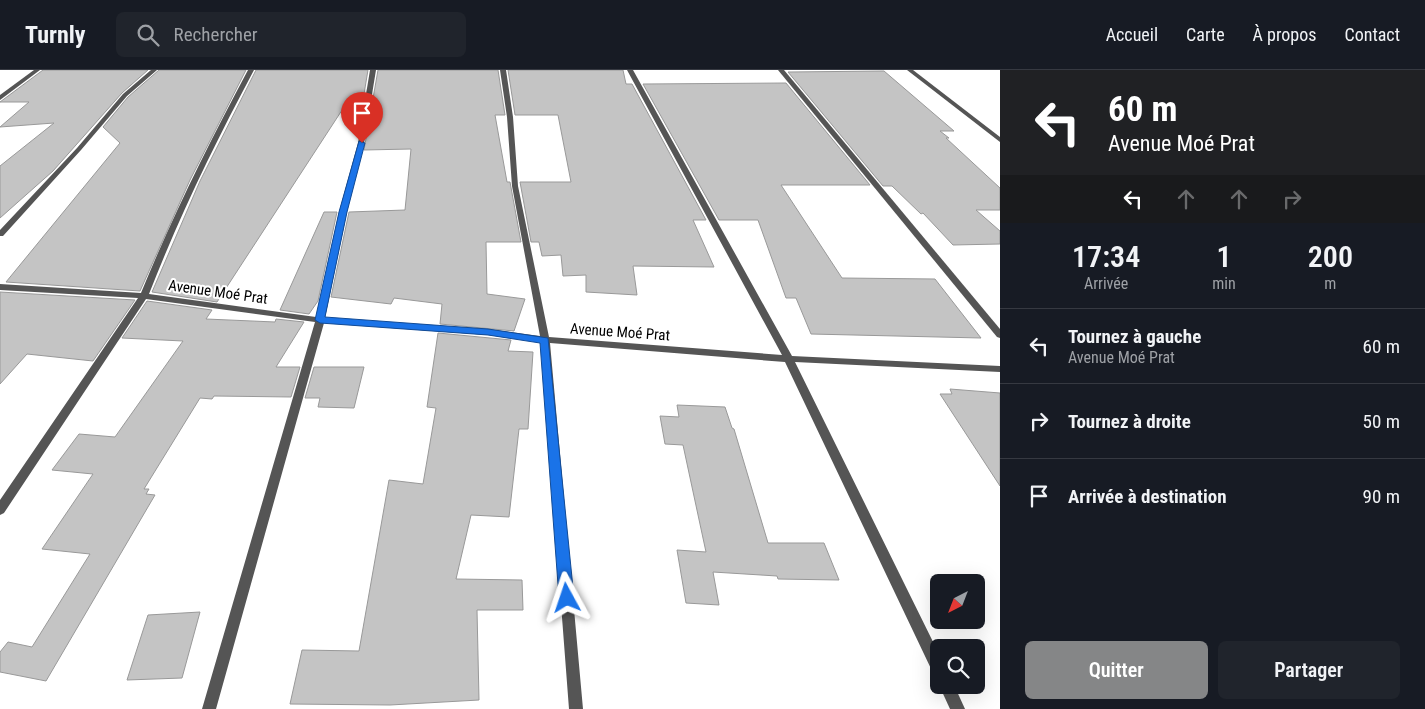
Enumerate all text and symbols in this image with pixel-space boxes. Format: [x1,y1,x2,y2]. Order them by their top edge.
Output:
search box [116,12,466,57]
text: Turnly [25,21,86,49]
icon: search [134,21,162,49]
text: Rechercher [174,23,258,46]
text: Accueil [1106,24,1158,45]
text: Carte [1186,24,1225,45]
text: À propos [1253,24,1316,45]
text: Contact [1344,24,1400,45]
text: 60 m [1108,89,1177,130]
icon: left [1025,90,1090,155]
pin [341,92,383,143]
icon: arrive [348,99,376,127]
text: Avenue Moé Prat [1108,131,1255,156]
icon: left [1119,185,1147,213]
icon: ahead [1172,185,1200,213]
icon: ahead [1225,185,1253,213]
icon: right [1278,185,1306,213]
text: 17:34 [1072,239,1140,274]
text: 1 [1216,239,1232,274]
text: 200 [1308,239,1353,274]
text: Arrivée [1084,274,1128,293]
text: min [1212,274,1236,293]
text: m [1324,274,1336,293]
street label: Avenue Moé Prat [167,276,269,308]
street label: Avenue Moé Prat [569,320,671,344]
text: Tournez à gauche [1068,325,1201,348]
icon: left [1025,332,1053,360]
text: 60 m [1363,335,1400,358]
text: Avenue Moé Prat [1068,348,1175,367]
icon: right [1025,407,1053,435]
text: Tournez à droite [1068,410,1191,433]
text: 50 m [1363,410,1400,433]
icon: arrive [1025,482,1053,510]
text: Arrivée à destination [1068,485,1227,508]
text: 90 m [1363,485,1400,508]
position arrow [540,571,592,623]
north arrow [930,574,985,629]
map controls [930,574,985,694]
button: search [930,639,985,694]
button: Quitter [1025,641,1208,699]
button: Partager [1218,641,1400,699]

